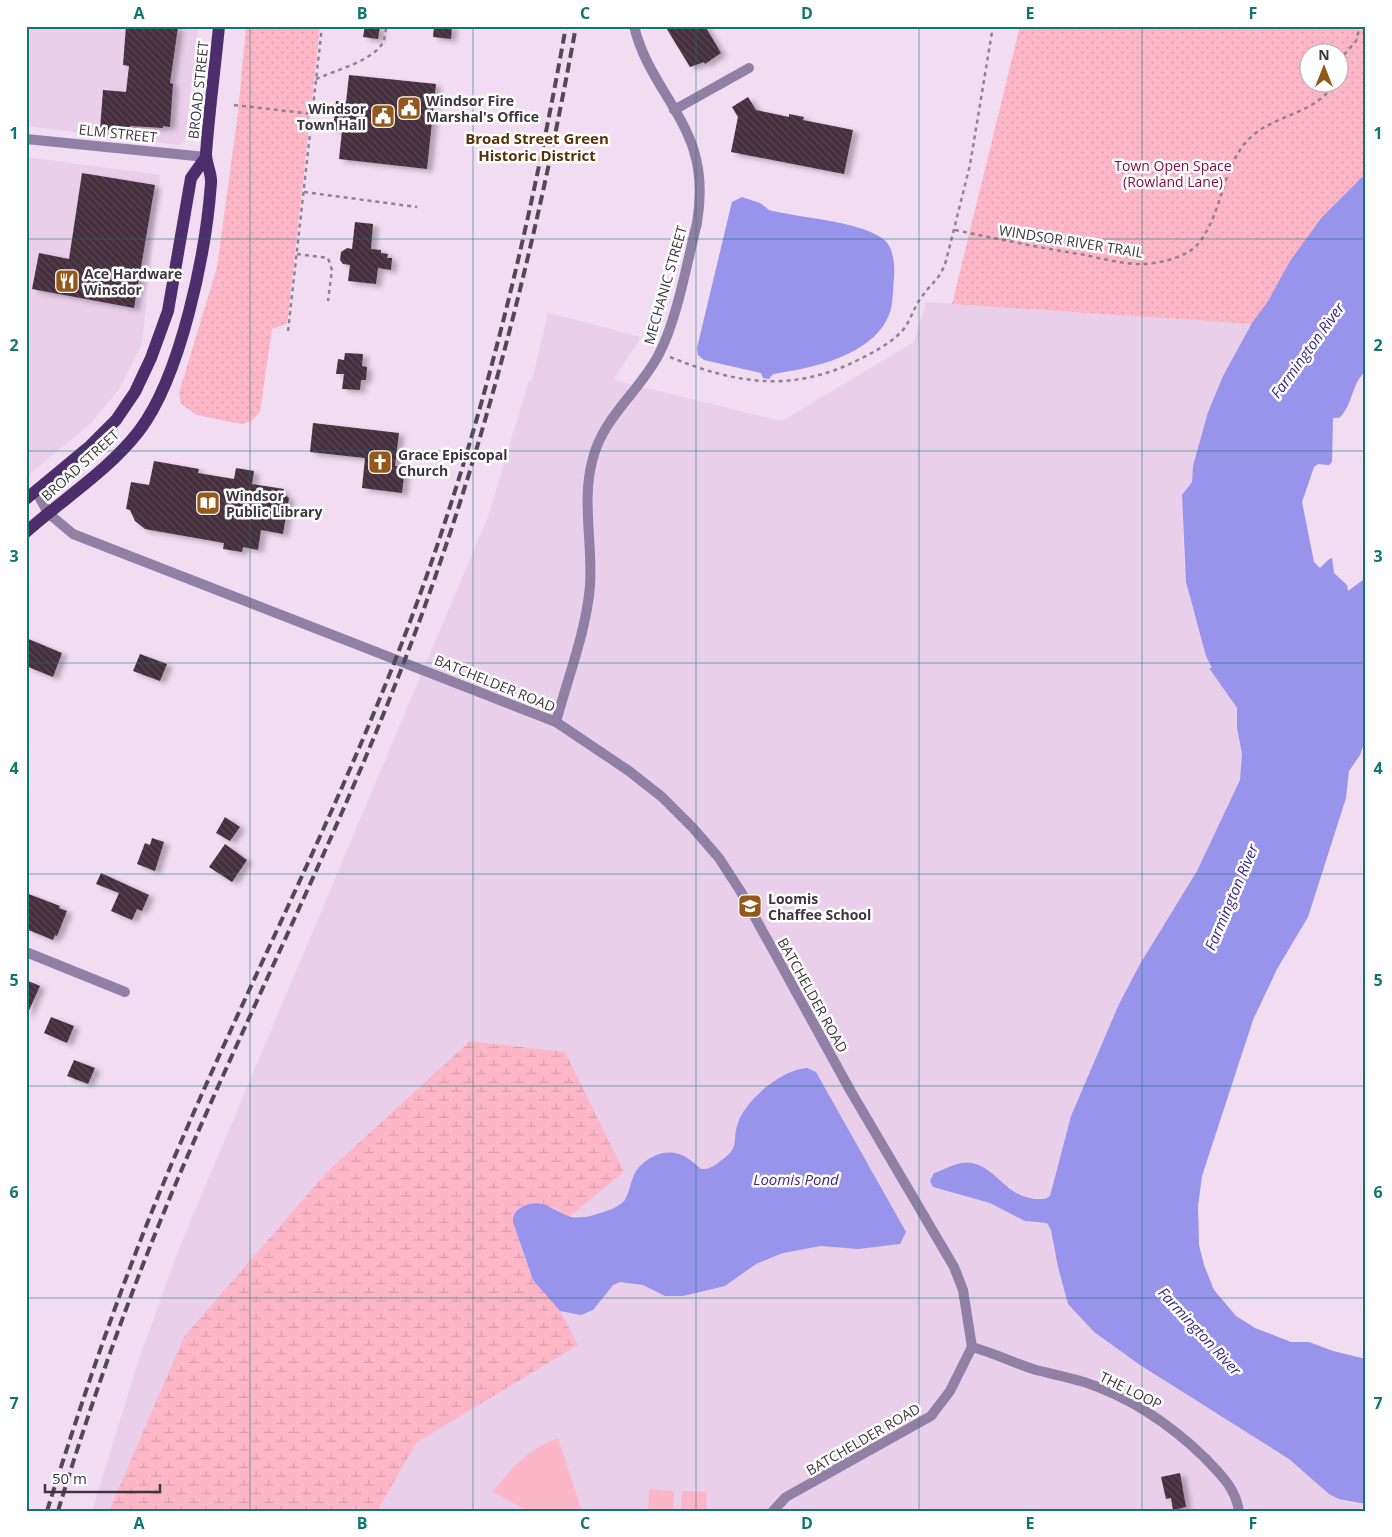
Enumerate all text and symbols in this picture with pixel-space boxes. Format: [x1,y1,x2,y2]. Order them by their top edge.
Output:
text: A [133,2,145,24]
text: B [357,2,367,24]
text: C [580,2,590,24]
text: D [801,2,813,24]
text: E [1026,2,1035,24]
text: F [1249,2,1257,24]
street label: BROAD STREET [183,40,213,140]
north arrow [1300,42,1350,92]
text: N [1318,45,1330,64]
place label: Windsor Fire Marshal's Office [426,91,539,126]
public building icon: Windsor Fire Marshal's Office [396,95,422,121]
place label: Windsor Town Hall [297,99,367,134]
public building icon: Windsor Town Hall [370,103,396,129]
street label: ELM STREET [78,119,158,147]
text: 1 [9,122,19,144]
text: 1 [1373,122,1383,144]
district label: Broad Street Green Historic District [465,128,609,165]
park label: Town Open Space (Rowland Lane) [1114,156,1232,191]
street label: WINDSOR RIVER TRAIL [998,220,1144,262]
street label: MECHANIC STREET [639,223,691,347]
place label: Ace Hardware Winsdor [84,264,182,299]
restaurant icon: Ace Hardware Winsdor [54,268,80,294]
water label: Farmington River [1266,297,1349,402]
text: 2 [9,334,19,356]
text: 2 [1373,334,1383,356]
street label: BROAD STREET [37,425,123,505]
place label: Grace Episcopal Church [398,445,507,480]
church icon: Grace Episcopal Church [367,449,393,475]
place label: Windsor Public Library [226,486,322,521]
library icon: Windsor Public Library [195,490,221,516]
text: 3 [9,545,19,567]
text: 3 [1373,545,1383,567]
street label: BATCHELDER ROAD [432,650,558,716]
text: 4 [9,757,19,779]
text: 4 [1373,757,1383,779]
water label: Farmington River [1200,840,1263,953]
place label: Loomis Chaffee School [768,889,871,924]
school or university icon: Loomis Chaffee School [737,893,763,919]
street label: BATCHELDER ROAD [774,934,852,1056]
text: 5 [9,969,19,991]
text: 5 [1373,969,1383,991]
water label: Loomis Pond [753,1169,839,1189]
text: 6 [9,1181,19,1203]
text: 6 [1373,1181,1383,1203]
water label: Farmington River [1154,1283,1247,1380]
street label: THE LOOP [1097,1367,1165,1413]
text: 7 [9,1392,19,1414]
text: 7 [1373,1392,1383,1414]
street label: BATCHELDER ROAD [803,1399,923,1479]
scale bar [45,1462,160,1494]
text: 50 m [52,1468,87,1488]
text: A [133,1512,145,1534]
text: B [357,1512,367,1534]
text: C [580,1512,590,1534]
text: D [801,1512,813,1534]
text: E [1026,1512,1035,1534]
text: F [1249,1512,1257,1534]

